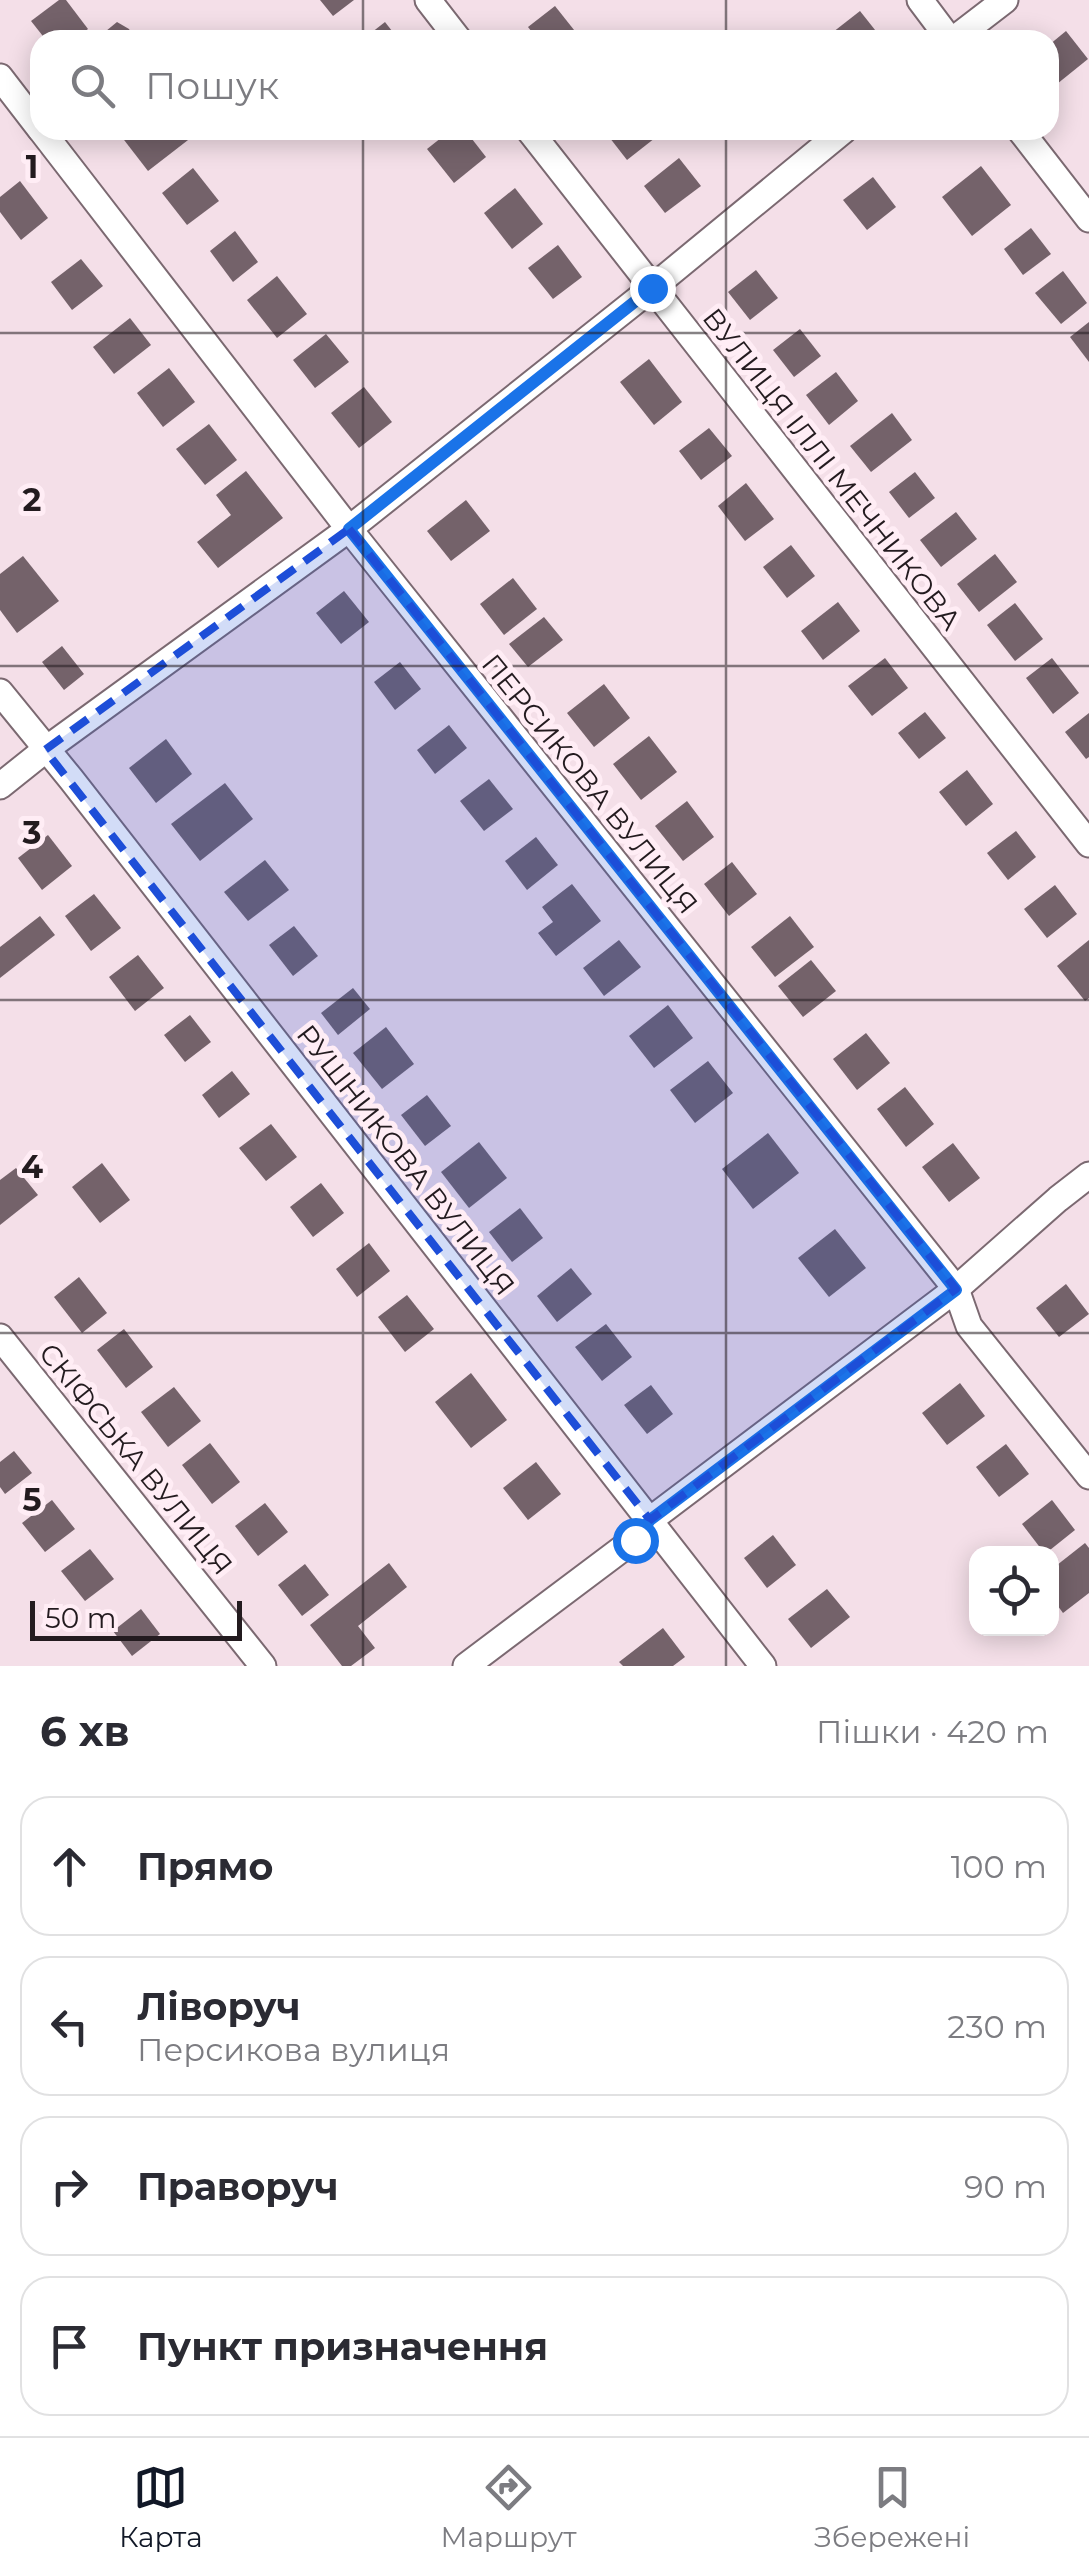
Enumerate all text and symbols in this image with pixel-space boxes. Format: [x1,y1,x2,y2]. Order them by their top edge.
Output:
search box [30,30,1059,140]
icon: search [65,58,120,113]
text: Пошук [145,62,279,109]
text: 1 [26,147,38,186]
route end [630,266,676,312]
street label: ВУЛИЦЯ ІЛЛІ МЕЧНИКОВА [696,301,968,637]
text: 2 [23,480,41,519]
street label: ПЕРСИКОВА ВУЛИЦЯ [475,647,705,921]
text: 3 [22,813,41,852]
street label: РУШНИКОВА ВУЛИЦЯ [290,1018,522,1302]
text: 4 [21,1147,43,1186]
street label: СКІФСЬКА ВУЛИЦЯ [32,1336,240,1582]
text: 5 [22,1480,42,1519]
route start [613,1518,659,1564]
map controls [969,1546,1059,1636]
button: locate [969,1546,1059,1636]
scale bar [30,1596,242,1641]
text: 50 m [45,1601,116,1635]
text: 6 хв [40,1705,130,1757]
text: Пішки · 420 m [816,1712,1049,1751]
icon: ahead [42,1839,97,1894]
text: Прямо [137,1843,273,1890]
text: 100 m [951,1847,1047,1886]
text: Ліворуч [137,1983,301,2030]
icon: left [42,1999,97,2054]
text: 230 m [947,2007,1047,2046]
text: Персикова вулиця [137,2030,450,2069]
icon: right [42,2159,97,2214]
text: Праворуч [137,2163,339,2210]
text: 90 m [964,2167,1047,2206]
icon: arrive [42,2319,97,2374]
text: Пункт призначення [137,2323,548,2370]
tab: Карта [119,2460,203,2554]
tab: Маршрут [440,2460,577,2554]
tab: Збережені [814,2460,970,2554]

